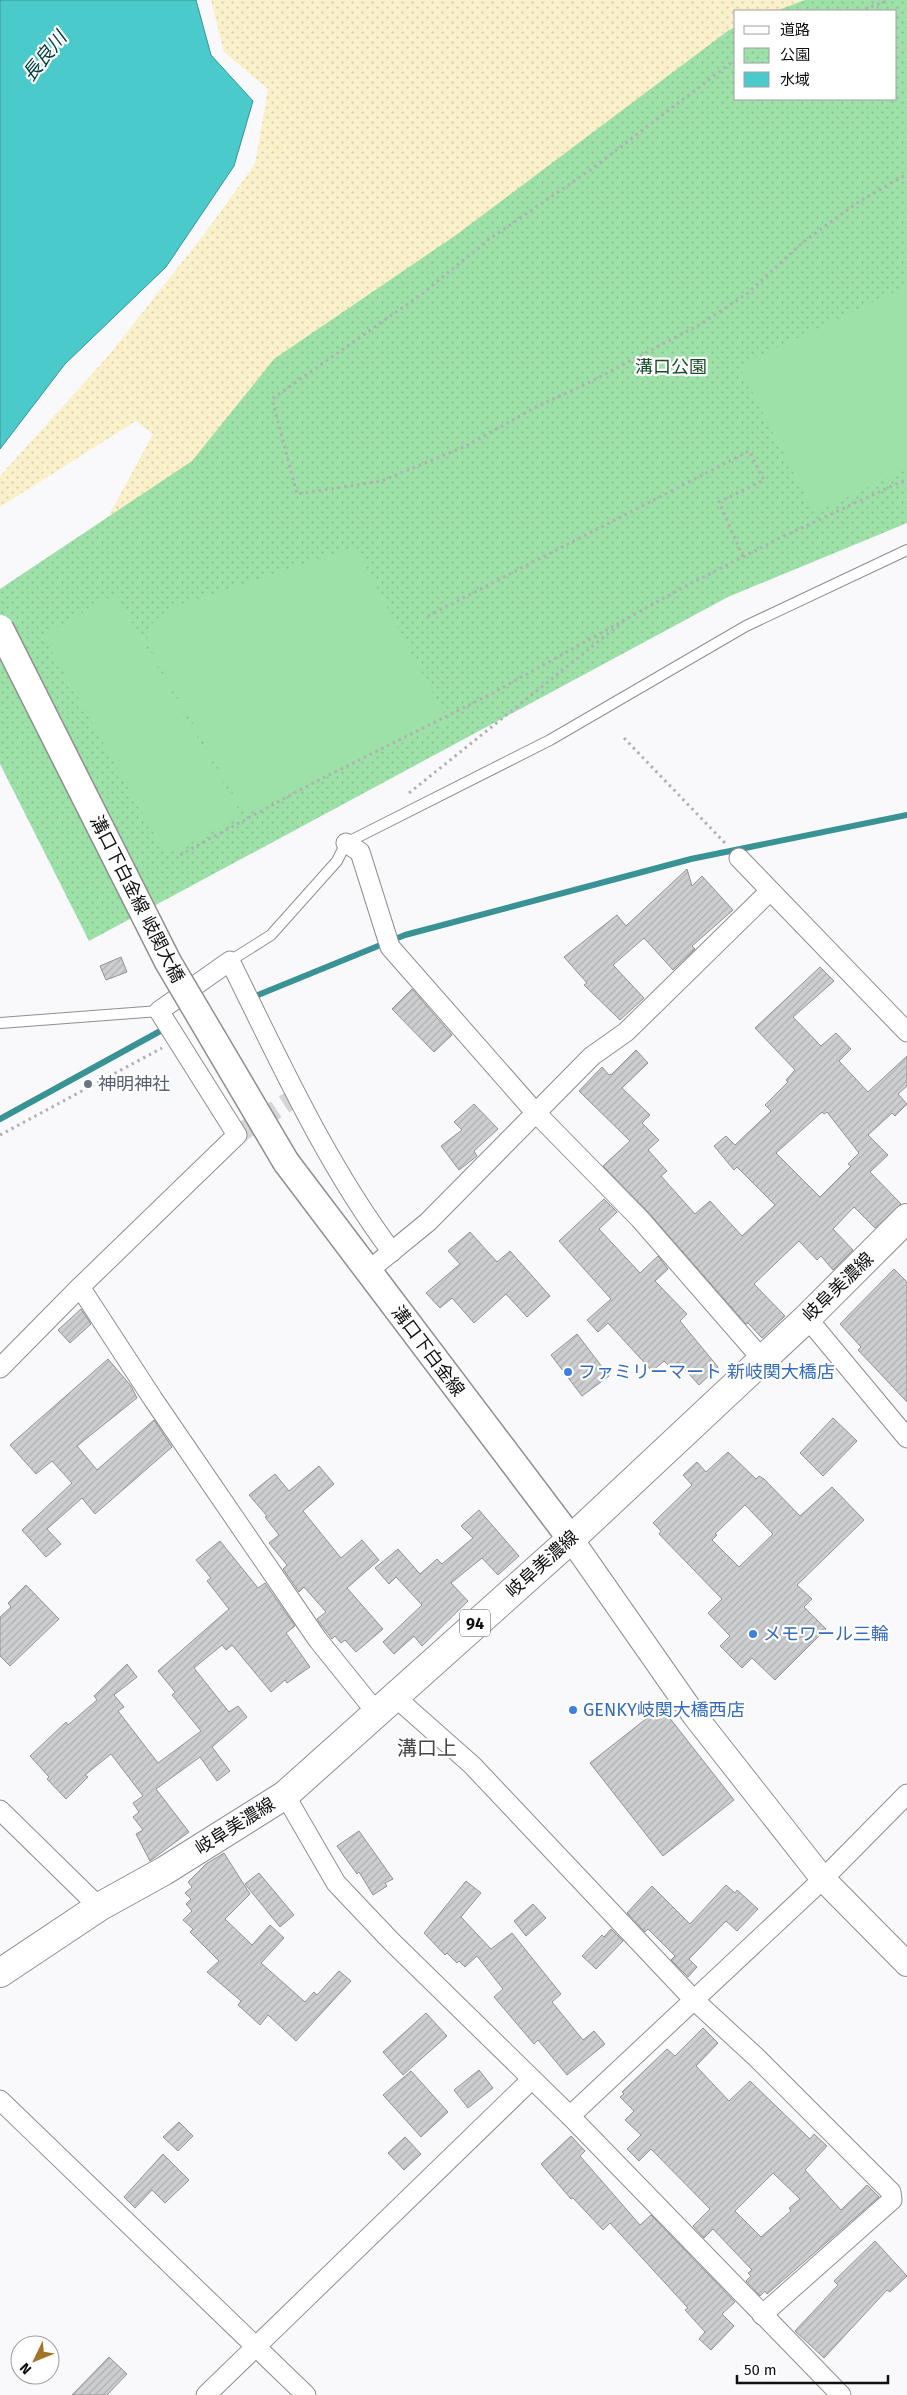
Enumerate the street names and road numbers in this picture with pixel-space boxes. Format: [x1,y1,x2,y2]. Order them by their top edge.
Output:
street label: 溝口下白金線 岐関大橋 [85,812,189,986]
street label: 岐阜美濃線 [798,1248,878,1326]
street label: 溝口下白金線 [387,1301,469,1401]
street label: 岐阜美濃線 [501,1526,583,1602]
road number: 94 [460,1610,490,1636]
street label: 岐阜美濃線 [191,1793,279,1859]

